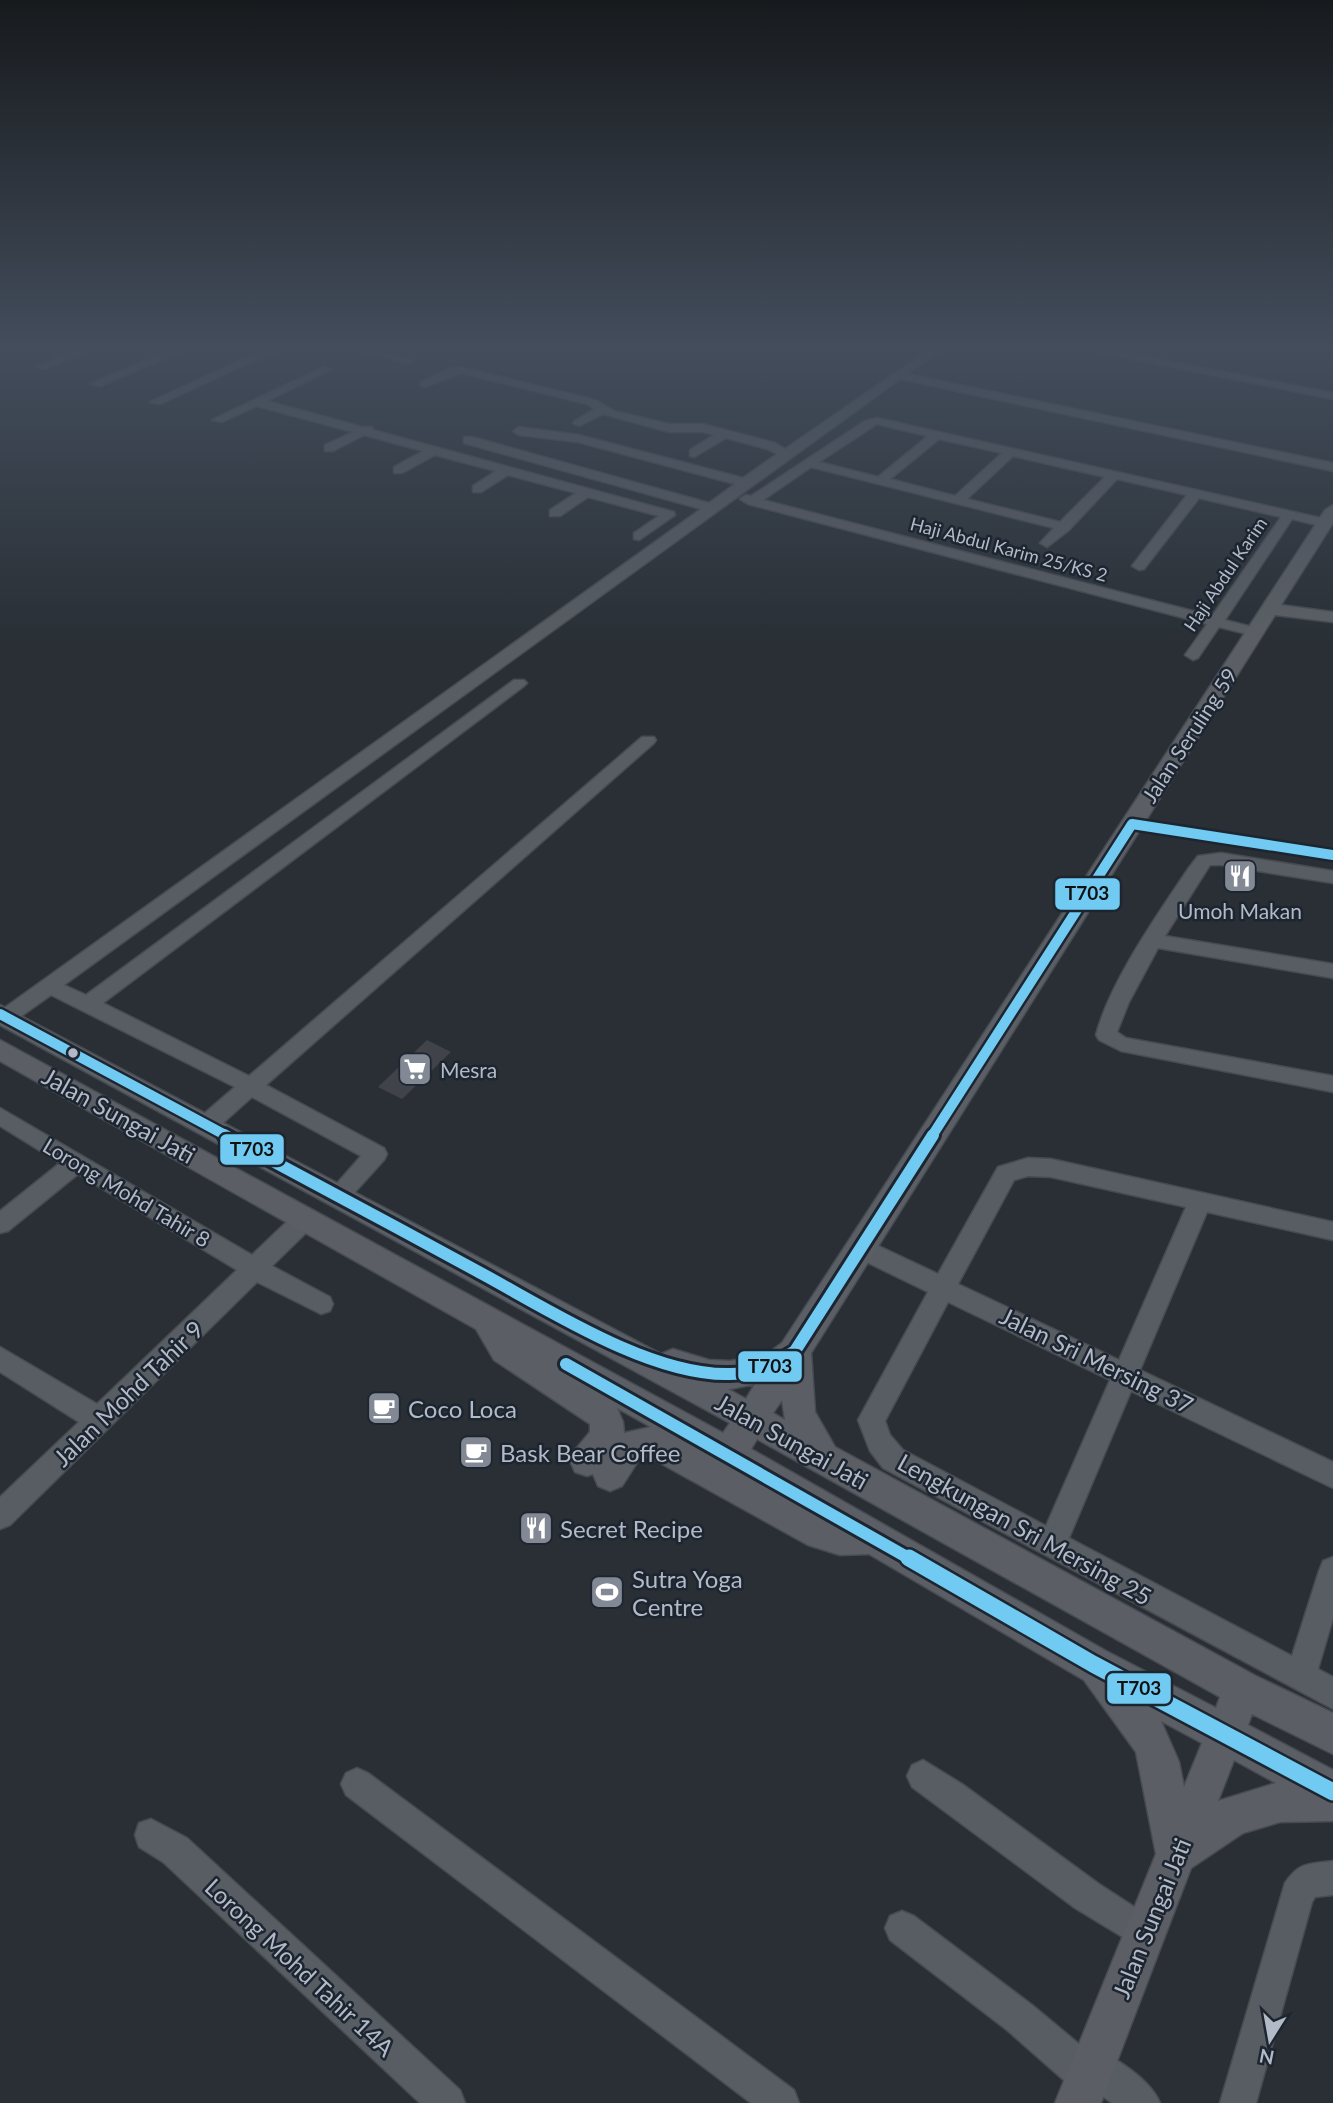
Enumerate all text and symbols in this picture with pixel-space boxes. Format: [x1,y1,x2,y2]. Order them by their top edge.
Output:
street label: Haji Abdul Karim 25/KS 2 [908,512,1110,586]
street label: Haji Abdul Karim [1179,513,1271,635]
street label: Jalan Seruling 59 [1136,663,1242,807]
restaurant icon: Umoh Makan [1221,857,1259,895]
line badge: T703 [1054,877,1121,911]
text: T703 [1065,881,1109,904]
place label: Umoh Makan [1178,898,1302,923]
unlabelled marker [66,1046,80,1060]
supermarket icon: Mesra [396,1050,434,1088]
place label: Mesra [440,1057,497,1082]
street label: Jalan Sungai Jati [38,1061,200,1169]
street label: Lorong Mohd Tahir 8 [39,1132,215,1252]
line badge: T703 [219,1133,285,1166]
text: T703 [230,1137,274,1160]
street label: Jalan Sri Mersing 37 [996,1301,1198,1419]
street label: Jalan Mohd Tahir 9 [47,1314,209,1472]
line badge: T703 [737,1350,803,1383]
text: T703 [748,1354,792,1377]
street label: Jalan Sungai Jati [711,1387,873,1495]
cafe icon: Coco Loca [365,1389,403,1427]
place label: Coco Loca [408,1394,517,1423]
cafe icon: Bask Bear Coffee [457,1433,495,1471]
place label: Bask Bear Coffee [500,1438,680,1467]
street label: Lengkungan Sri Mersing 25 [893,1447,1157,1611]
restaurant icon: Secret Recipe [517,1509,555,1547]
place label: Secret Recipe [560,1514,703,1543]
place label: Sutra Yoga Centre [632,1564,743,1621]
sports icon: Sutra Yoga Centre [588,1573,626,1611]
line badge: T703 [1106,1672,1172,1705]
text: T703 [1117,1676,1161,1699]
street label: Jalan Sungai Jati [1106,1834,1196,2002]
street label: Lorong Mohd Tahir 14A [200,1872,401,2063]
north arrow [1235,2005,1305,2075]
text: N [1257,2044,1276,2070]

